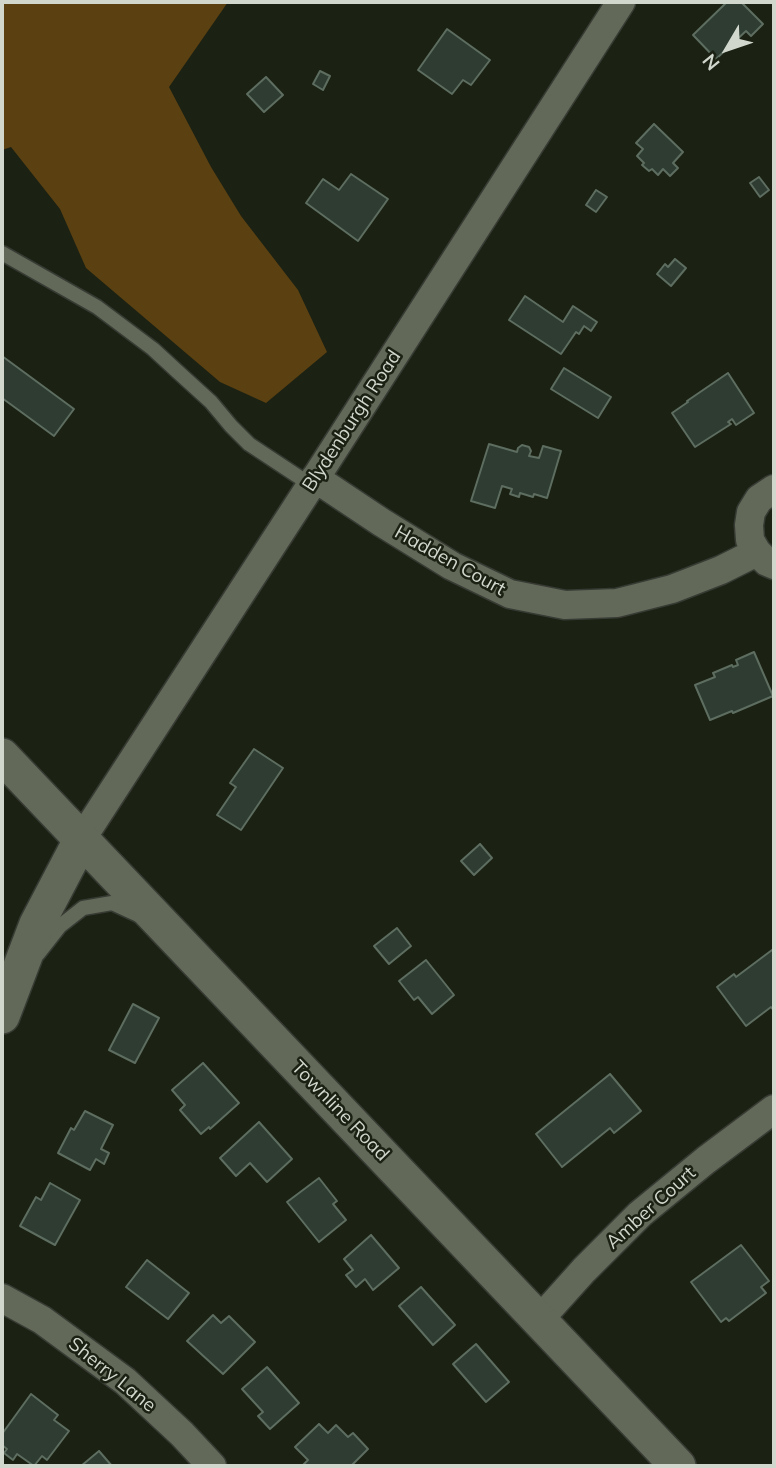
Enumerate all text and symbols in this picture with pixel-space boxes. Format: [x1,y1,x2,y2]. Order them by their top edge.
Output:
north arrow [692,14,762,84]
text: N [697,49,725,75]
street label: Blydenburgh Road [298,346,406,496]
street label: Hadden Court [391,521,509,601]
street label: Townline Road [286,1056,394,1166]
street label: Amber Court [602,1162,700,1254]
street label: Sherry Lane [64,1333,160,1417]

